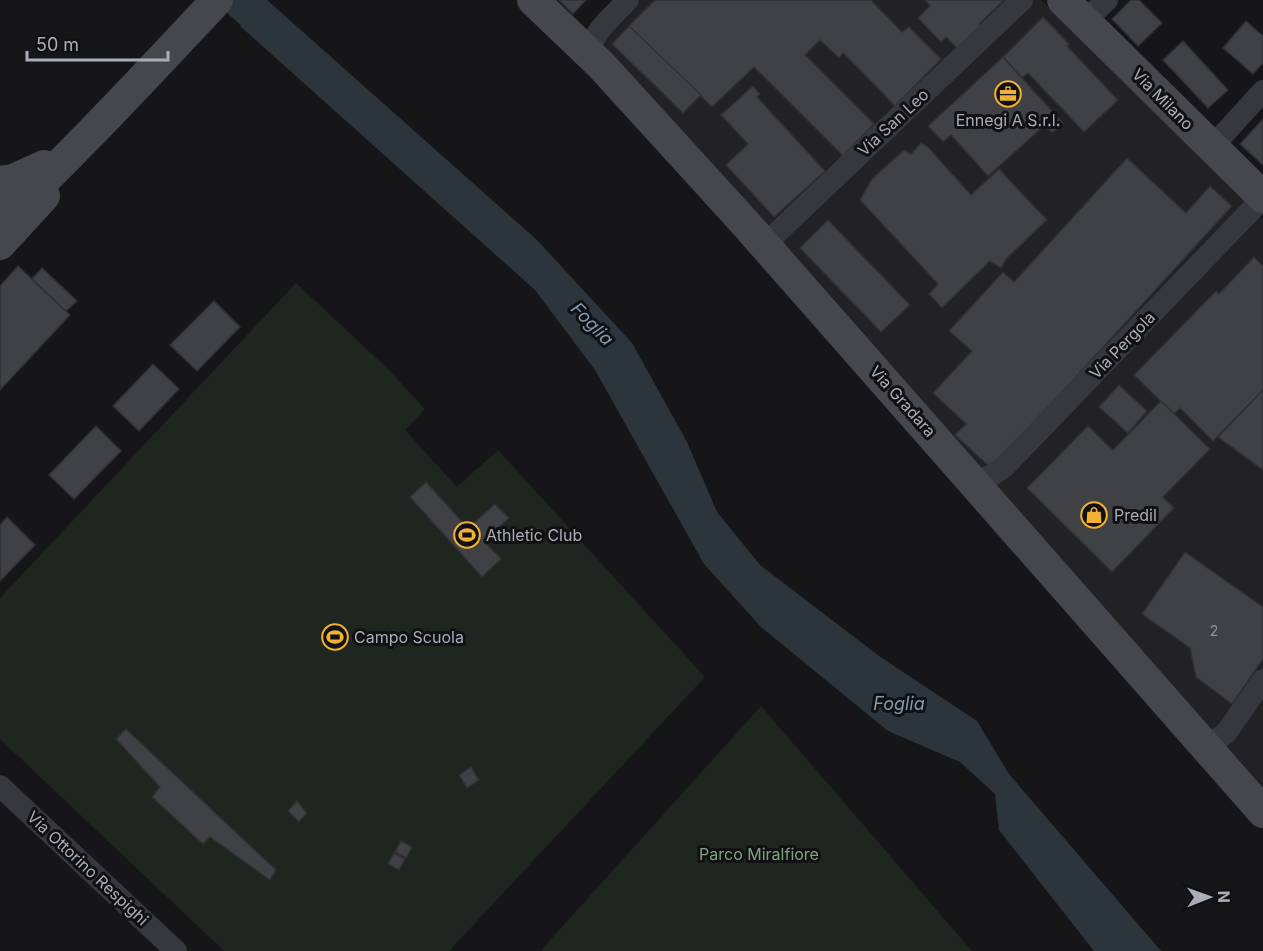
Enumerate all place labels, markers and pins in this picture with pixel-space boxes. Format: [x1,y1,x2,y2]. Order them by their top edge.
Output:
office icon: Ennegi A S.r.l. [993,79,1023,109]
place label: Ennegi A S.r.l. [956,110,1060,130]
shop icon: Predil [1079,500,1109,530]
place label: Predil [1114,505,1157,525]
sports icon: Athletic Club [452,520,482,550]
place label: Athletic Club [486,525,582,545]
sports icon: Campo Scuola [320,622,350,652]
place label: Campo Scuola [354,627,464,647]

